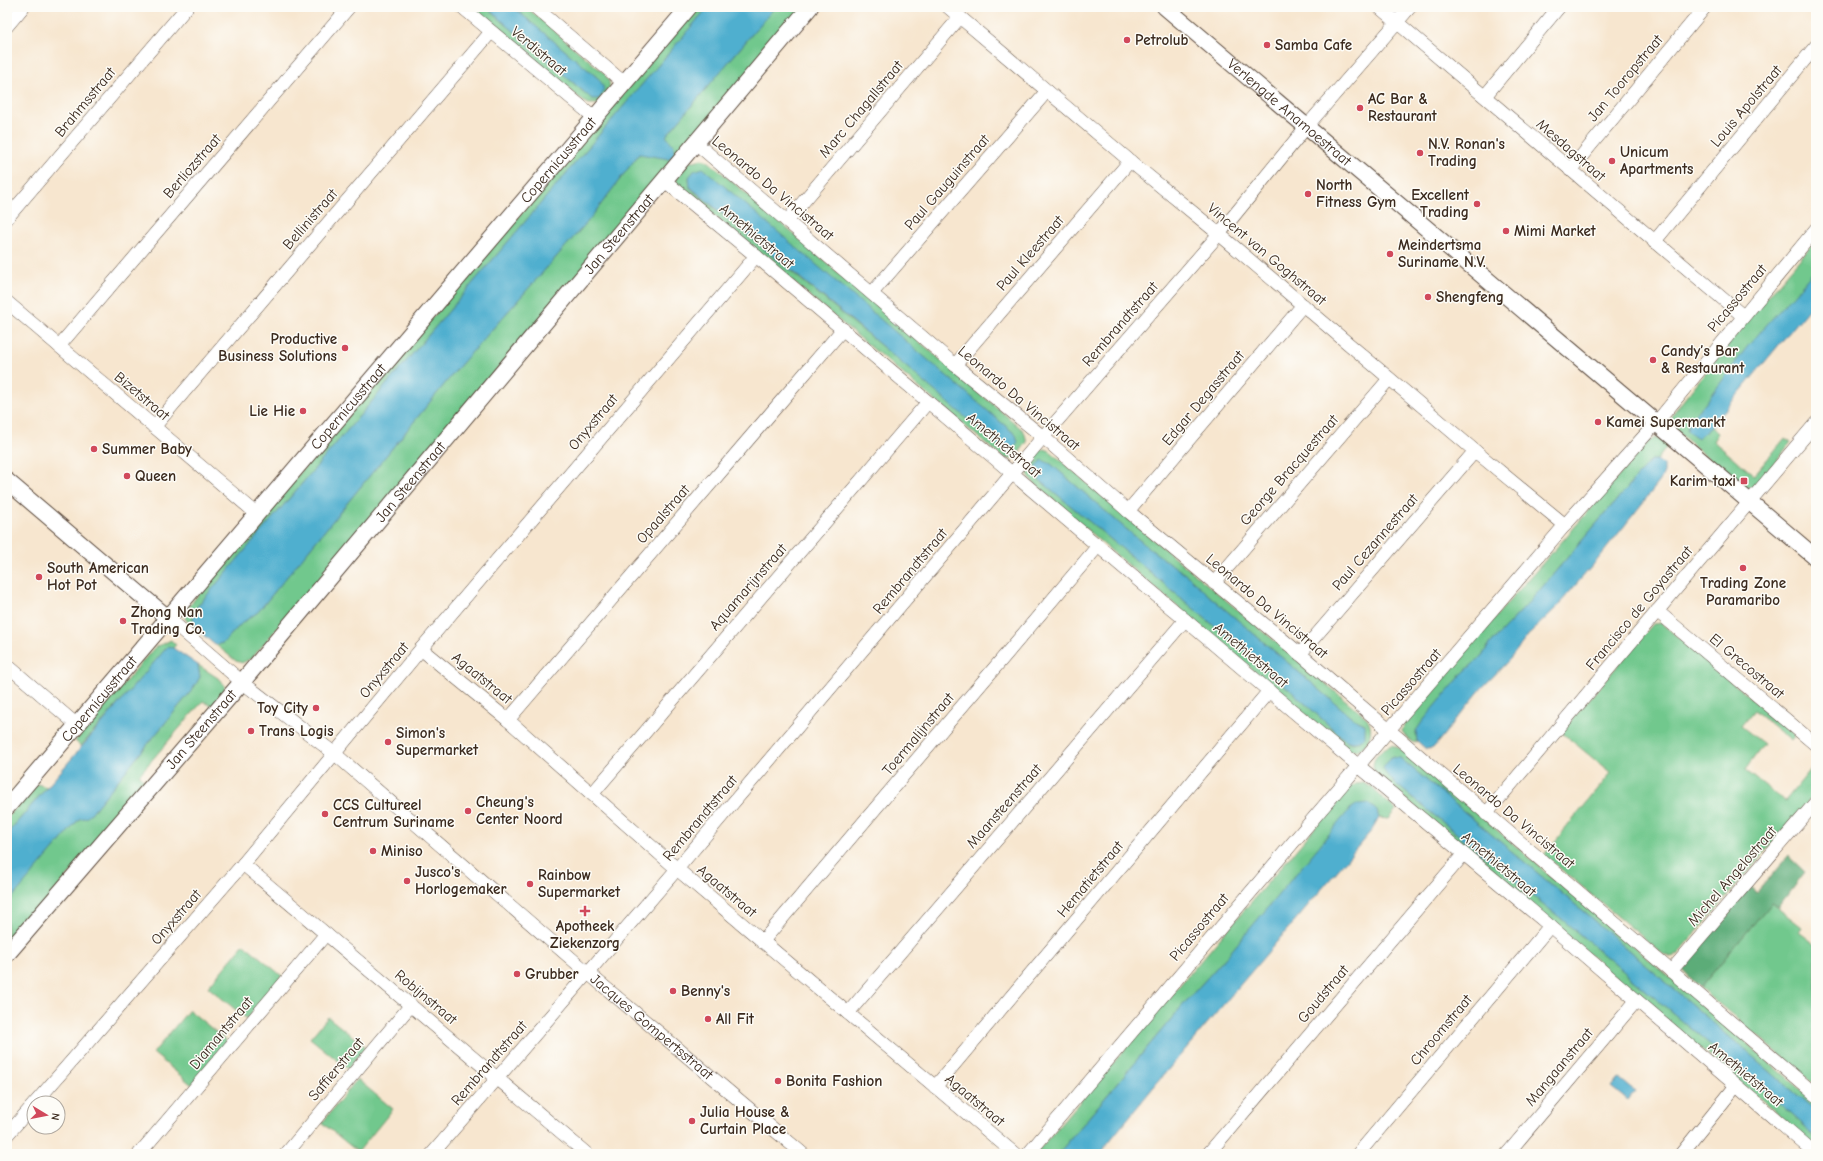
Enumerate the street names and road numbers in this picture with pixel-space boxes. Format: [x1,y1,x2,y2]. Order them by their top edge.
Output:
street label: Verdistraat [507,22,571,80]
street label: Jan Tooropstraat [1584,30,1667,125]
street label: Verlengde Anamoestraat [1224,55,1356,170]
street label: Marc Chagallstraat [815,56,907,161]
street label: Louis Apolstraat [1707,61,1786,151]
street label: Brahmsstraat [51,63,120,140]
street label: Copernicusstraat [517,113,601,207]
street label: Mesdagstraat [1533,115,1610,185]
street label: Berliozstraat [159,130,225,202]
street label: Paul Gauguinstraat [901,130,994,234]
street label: Leonardo Da Vincistraat [708,132,838,245]
street label: Bellinistraat [279,184,342,253]
street label: Jan Steenstraat [580,190,658,278]
street label: Amethietstraat [716,199,799,273]
street label: Vincent van Goghstraat [1204,199,1331,309]
street label: Paul Kleestraat [992,211,1068,294]
street label: Picassostraat [1703,260,1771,336]
street label: Rembrandtstraat [1078,277,1162,370]
street label: Leonardo Da Vincistraat [954,342,1084,455]
street label: Edgar Degasstraat [1158,346,1248,449]
street label: Copernicusstraat [307,359,390,453]
street label: Bizetstraat [111,368,174,425]
street label: Onyxstraat [564,390,622,454]
street label: Amethietstraat [963,408,1046,482]
street label: George Bracquestraat [1236,410,1343,529]
street label: Jan Steenstraat [372,438,450,526]
street label: Opaalstraat [632,480,694,547]
street label: Paul Cezannestraat [1328,489,1422,594]
street label: Rembrandtstraat [869,524,952,618]
street label: Aquamarijnstraat [705,539,791,634]
street label: Francisco de Goyastraat [1582,542,1697,674]
street label: Leonardo Da Vincistraat [1202,550,1332,663]
street label: Amethietstraat [1210,618,1293,692]
street label: El Grecostraat [1706,629,1789,703]
street label: Onyxstraat [355,638,413,702]
street label: Picassostraat [1377,644,1445,719]
street label: Agaatstraat [448,648,516,708]
street label: Copernicusstraat [57,652,141,746]
street label: Jan Steenstraat [162,685,241,773]
street label: Toermalijnstraat [878,688,958,779]
street label: Maansteenstraat [963,760,1046,852]
street label: Leonardo Da Vincistraat [1449,760,1579,873]
street label: Rembrandtstraat [659,771,742,865]
street label: Michel Angelostraat [1684,822,1781,930]
street label: Amethietstraat [1458,827,1541,901]
street label: Hematietstraat [1053,837,1128,921]
street label: Agaatstraat [693,861,761,922]
street label: Onyxstraat [147,885,205,948]
street label: Picassostraat [1165,889,1233,965]
street label: Goudstraat [1294,961,1353,1027]
street label: Robijnstraat [391,966,461,1029]
street label: Jacques Gompertsstraat [587,970,717,1084]
street label: Chroomstraat [1406,990,1476,1069]
street label: Diamantstraat [185,992,257,1073]
street label: Rembrandtstraat [447,1016,531,1109]
street label: Mangaanstraat [1521,1024,1597,1110]
street label: Saffierstraat [304,1033,368,1104]
street label: Amethietstraat [1705,1037,1788,1111]
street label: Agaatstraat [941,1070,1009,1131]

